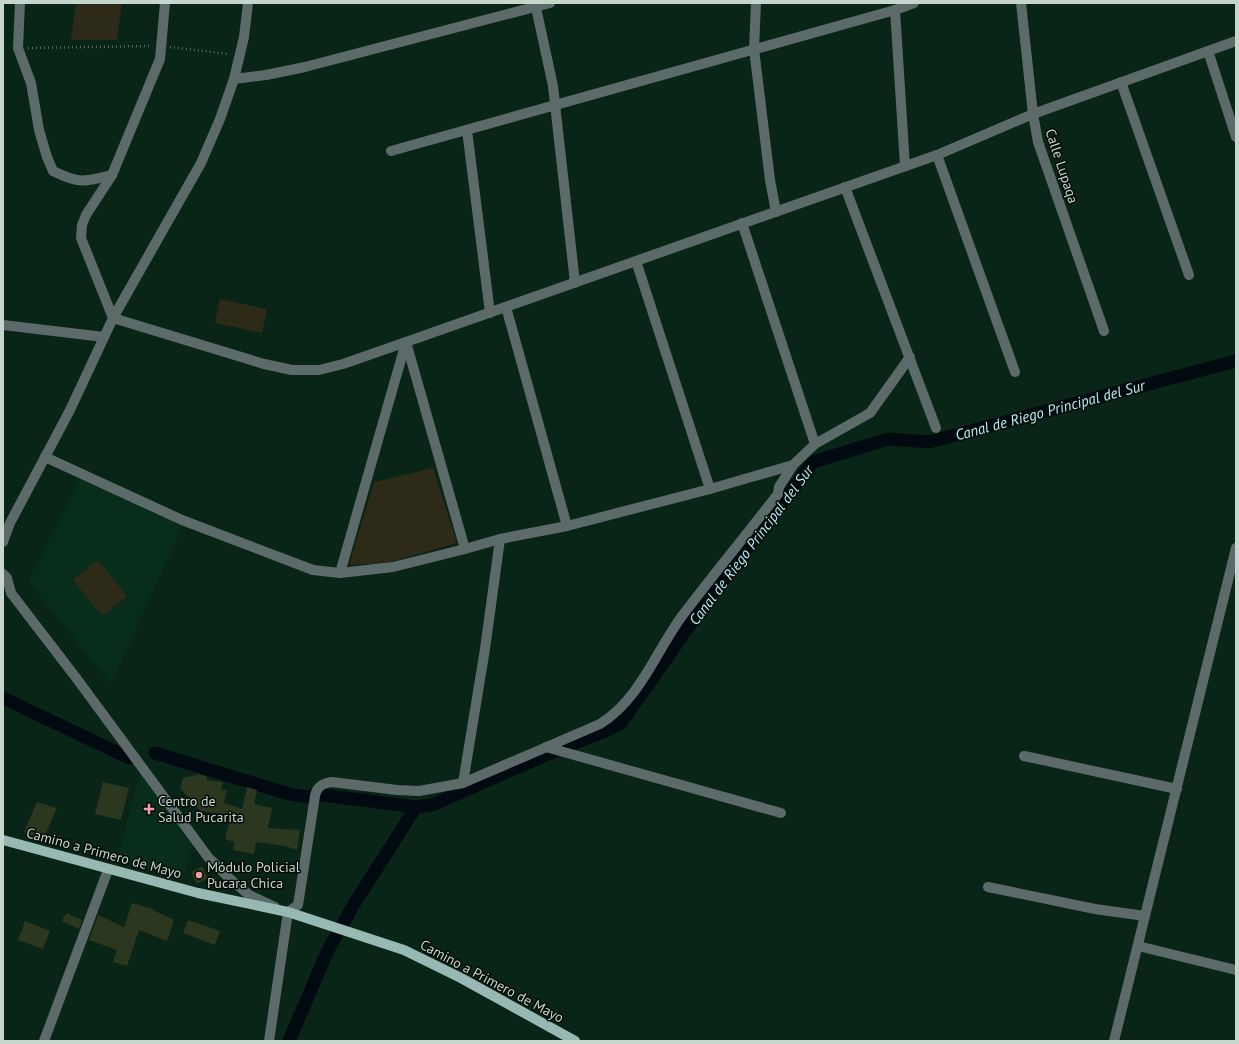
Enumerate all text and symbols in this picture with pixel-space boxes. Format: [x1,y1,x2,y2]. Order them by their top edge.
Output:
street label: Calle Lupaqa [1042,126,1083,206]
water label: Canal de Riego Principal del Sur [953,375,1148,444]
water label: Canal de Riego Principal del Sur [685,460,818,629]
place label: Centro de Salud Pucarita [158,792,244,826]
marker: Centro de Salud Pucarita [143,803,155,815]
street label: Camino a Primero de Mayo [24,824,184,882]
place label: Módulo Policial Pucara Chica [207,858,300,892]
marker: Módulo Policial Pucara Chica [194,870,204,880]
street label: Camino a Primero de Mayo [417,935,567,1027]

